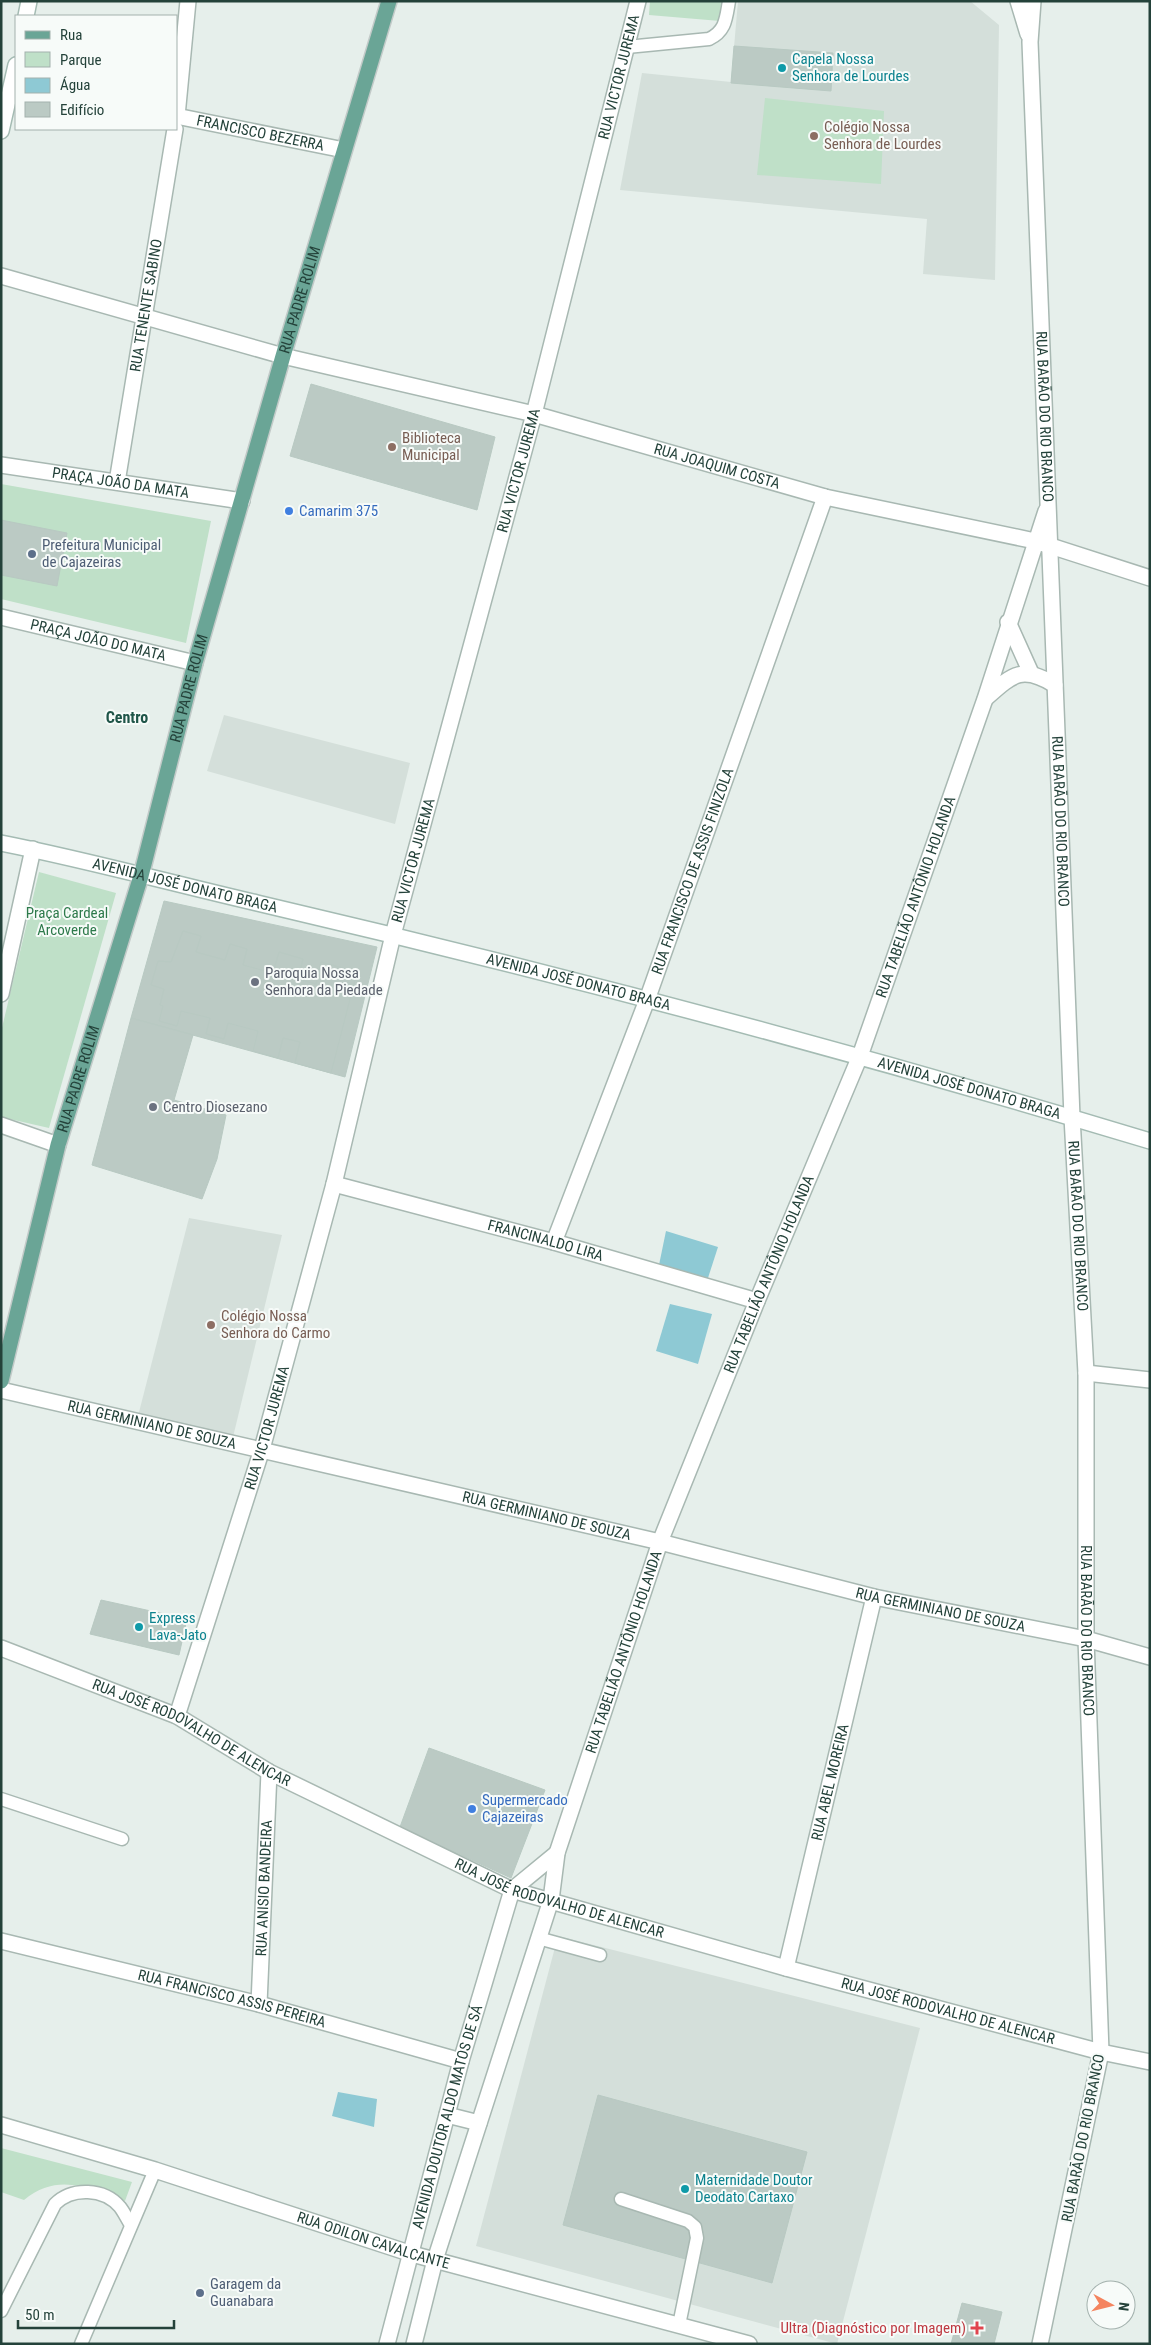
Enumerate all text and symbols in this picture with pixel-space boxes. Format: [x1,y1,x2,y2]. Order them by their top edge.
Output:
street label: RUA VICTOR JUREMA [594,12,643,141]
legend [15,15,178,130]
text: Rua [60,26,82,44]
place label: Capela Nossa Senhora de Lourdes [792,50,909,85]
text: Parque [60,51,102,69]
marker: Capela Nossa Senhora de Lourdes [776,62,788,74]
text: Água [60,76,90,94]
text: Edifício [60,101,104,119]
street label: FRANCISCO BEZERRA [195,111,326,155]
place label: Colégio Nossa Senhora de Lourdes [824,118,941,153]
marker: Colégio Nossa Senhora de Lourdes [808,130,820,142]
street label: RUA TENENTE SABINO [126,237,166,373]
street label: RUA PADRE ROLIM [275,244,324,356]
street label: RUA BARĀO DO RIO BRANCO [1032,331,1057,502]
street label: RUA VICTOR JUREMA [493,406,544,535]
place label: Biblioteca Municipal [402,429,461,464]
street label: RUA JOAQUIM COSTA [652,440,783,493]
marker: Biblioteca Municipal [386,441,398,453]
street label: PRAÇA JOÃO DA MATA [51,464,191,502]
place label: Camarim 375 [299,502,378,520]
marker: Camarim 375 [283,505,295,517]
place label: Prefeitura Municipal de Cajazeiras [42,536,161,571]
marker: Prefeitura Municipal de Cajazeiras [26,548,38,560]
street label: PRAÇA JOÃO DO MATA [29,615,168,665]
street label: RUA PADRE ROLIM [166,632,212,744]
district label: Centro [106,708,148,727]
street label: RUA BARĀO DO RIO BRANCO [1048,735,1073,907]
street label: RUA FRANCISCO DE ASSIS FINIZOLA [648,765,738,977]
street label: RUA TABELIÃO ANTÔNIO HOLANDA [872,793,959,1000]
street label: RUA VICTOR JUREMA [388,796,439,925]
street label: AVENIDA JOSÉ DONATO BRAGA [91,854,280,917]
park label: Praça Cardeal Arcoverde [26,904,108,939]
street label: AVENIDA JOSÉ DONATO BRAGA [484,950,673,1014]
place label: Paroquia Nossa Senhora da Piedade [265,964,383,999]
marker: Paroquia Nossa Senhora da Piedade [249,976,261,988]
street label: RUA PADRE ROLIM [53,1023,103,1135]
street label: AVENIDA JOSÉ DONATO BRAGA [876,1053,1063,1123]
place label: Centro Diosezano [163,1098,268,1116]
marker: Centro Diosezano [147,1101,159,1113]
street label: RUA BARĀO DO RIO BRANCO [1064,1140,1092,1312]
street label: RUA TABELIÃO ANTÔNIO HOLANDA [720,1172,818,1376]
street label: FRANCINALDO LIRA [486,1216,606,1265]
place label: Colégio Nossa Senhora do Carmo [221,1307,330,1342]
marker: Colégio Nossa Senhora do Carmo [205,1319,217,1331]
street label: RUA VICTOR JUREMA [241,1363,293,1492]
street label: RUA GERMINIANO DE SOUZA [66,1397,239,1453]
street label: RUA GERMINIANO DE SOUZA [461,1488,633,1544]
street label: RUA BARĀO DO RIO BRANCO [1077,1545,1098,1717]
street label: RUA TABELIÃO ANTÔNIO HOLANDA [582,1548,666,1756]
street label: RUA GERMINIANO DE SOUZA [854,1584,1027,1636]
place label: Express Lava-Jato [149,1609,207,1644]
marker: Express Lava-Jato [133,1621,145,1633]
street label: RUA JOSÉ RODOVALHO DE ALENCAR [90,1675,293,1790]
street label: RUA ABEL MOREIRA [808,1722,853,1842]
place label: Supermercado Cajazeiras [482,1791,568,1826]
marker: Supermercado Cajazeiras [466,1803,478,1815]
street label: RUA ANISIO BANDEIRA [252,1819,276,1957]
street label: RUA JOSÉ RODOVALHO DE ALENCAR [452,1855,666,1942]
street label: RUA FRANCISCO ASSIS PEREIRA [136,1966,328,2032]
street label: RUA JOSÉ RODOVALHO DE ALENCAR [839,1974,1057,2048]
street label: AVENIDA DOUTOR ALDO MATOS DE SÁ [408,2002,486,2231]
street label: RUA BARĀO DO RIO BRANCO [1058,2052,1108,2224]
place label: Maternidade Doutor Deodato Cartaxo [695,2171,813,2206]
marker: Maternidade Doutor Deodato Cartaxo [679,2183,691,2195]
street label: RUA ODILON CAVALCANTE [295,2208,452,2273]
place label: Garagem da Guanabara [210,2275,281,2310]
north arrow [1086,2280,1136,2330]
marker: Garagem da Guanabara [194,2287,206,2299]
scale bar [18,2298,174,2330]
text: N [1115,2301,1132,2312]
text: 50 m [25,2306,55,2324]
place label: Ultra (Diagnóstico por Imagem) [780,2319,966,2337]
marker: Ultra (Diagnóstico por Imagem) [970,2321,984,2335]

